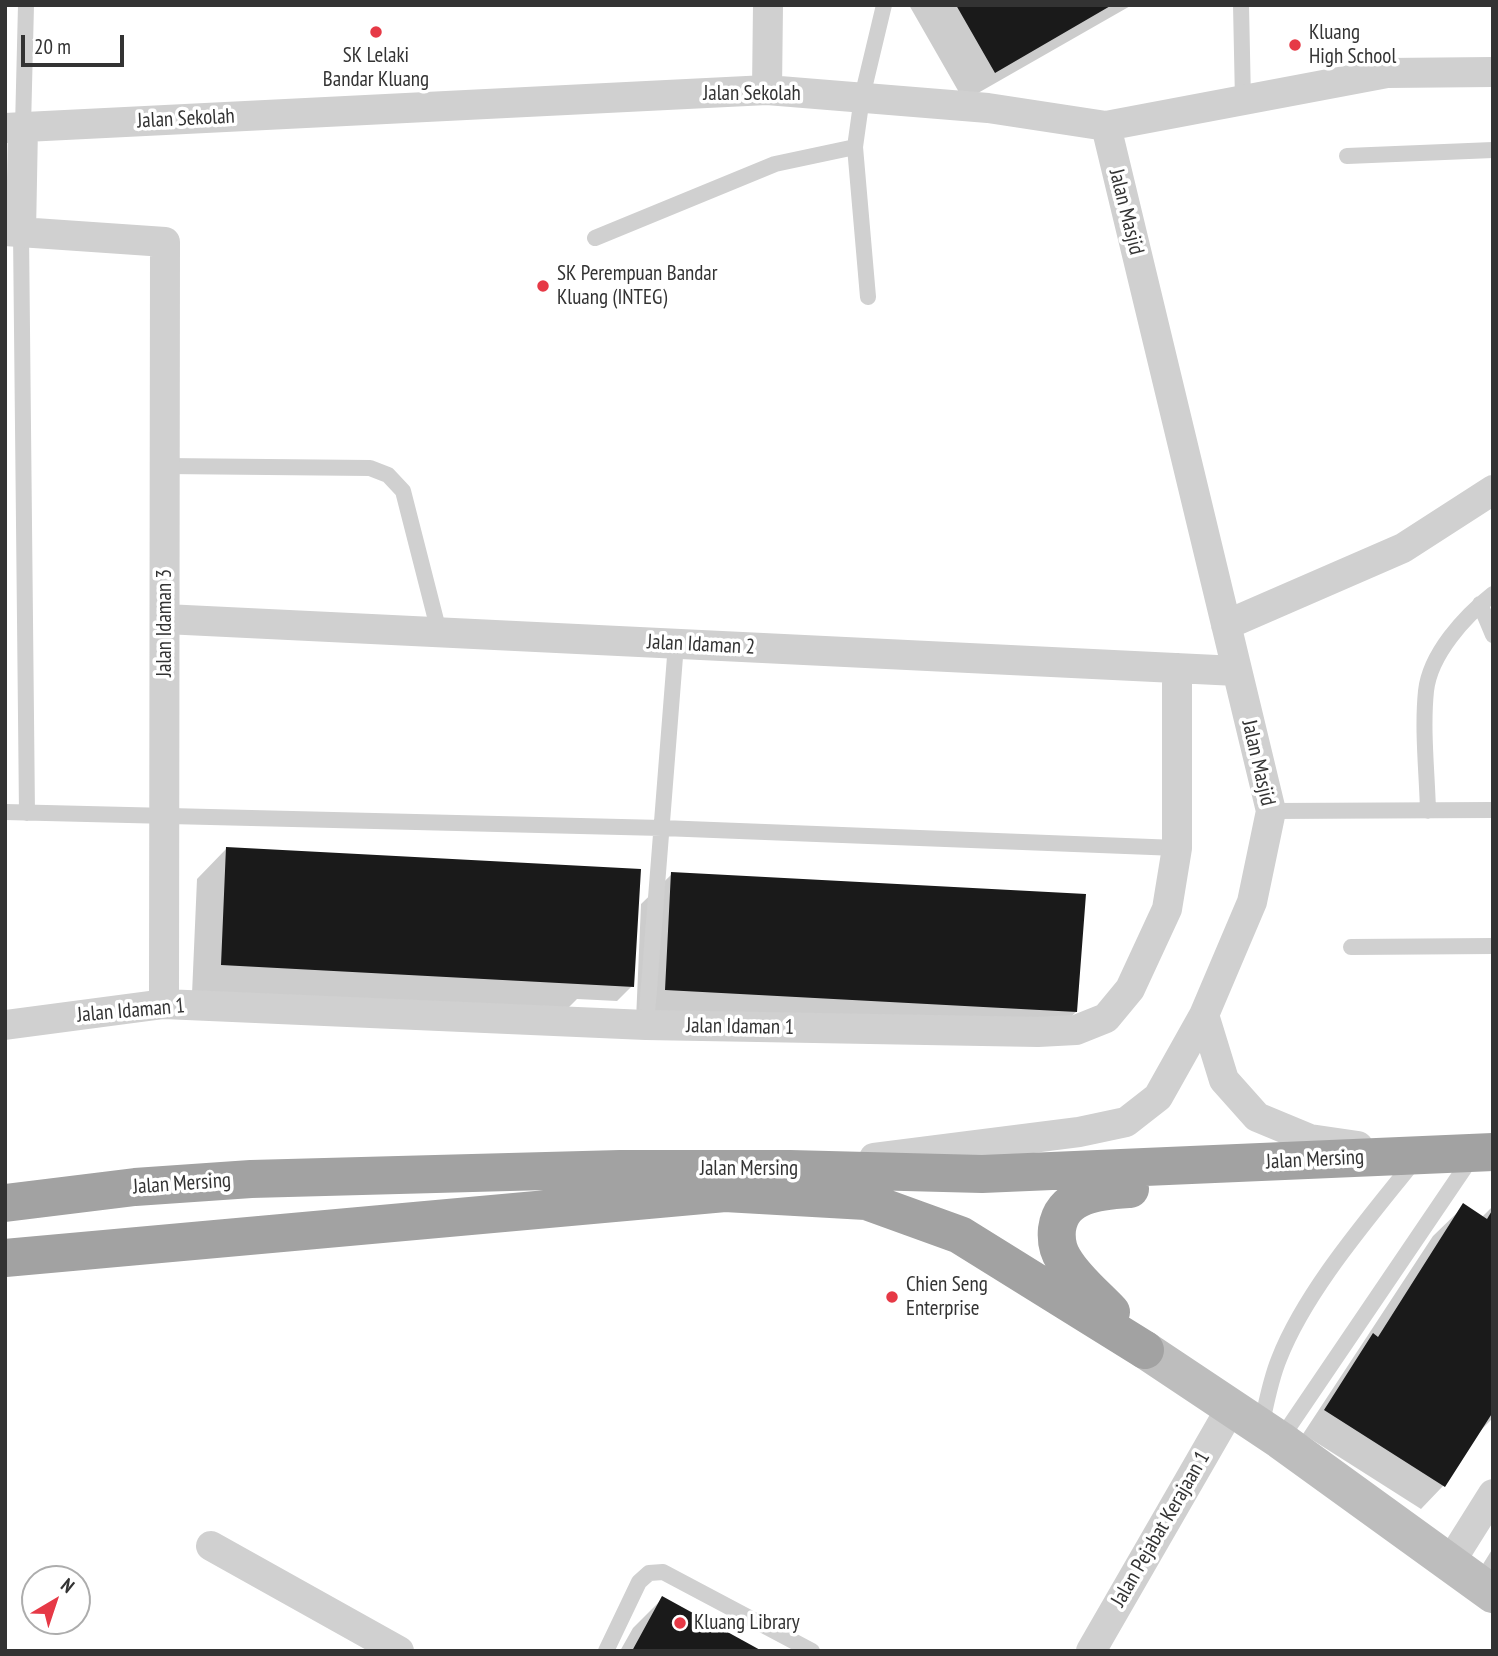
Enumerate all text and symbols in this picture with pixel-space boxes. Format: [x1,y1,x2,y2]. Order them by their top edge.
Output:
place label: Kluang High School [1309,20,1396,70]
scale bar [24,21,128,65]
marker: SK Lelaki Bandar Kluang [368,24,384,40]
text: 20 m [34,33,71,60]
marker: Kluang High School [1287,37,1303,53]
place label: SK Lelaki Bandar Kluang [323,43,429,93]
street label: Jalan Sekolah [703,81,801,107]
street label: Jalan Sekolah [137,104,235,134]
street label: Jalan Masjid [1103,167,1149,257]
place label: SK Perempuan Bandar Kluang (INTEG) [557,261,718,311]
marker: SK Perempuan Bandar Kluang (INTEG) [535,278,551,294]
street label: Jalan Idaman 3 [152,569,178,677]
street label: Jalan Idaman 2 [646,630,756,660]
street label: Jalan Masjid [1236,718,1280,808]
street label: Jalan Idaman 1 [76,994,186,1028]
street label: Jalan Idaman 1 [686,1013,794,1041]
street label: Jalan Mersing [1265,1145,1365,1175]
street label: Jalan Mersing [700,1156,798,1182]
street label: Jalan Mersing [132,1168,232,1200]
place label: Chien Seng Enterprise [906,1272,988,1322]
marker: Chien Seng Enterprise [884,1289,900,1305]
street label: Jalan Pejabat Kerajaan 1 [1106,1447,1216,1611]
north arrow [21,1565,91,1635]
text: N [56,1573,79,1598]
place label: Kluang Library [694,1610,800,1636]
marker: Kluang Library [672,1615,688,1631]

